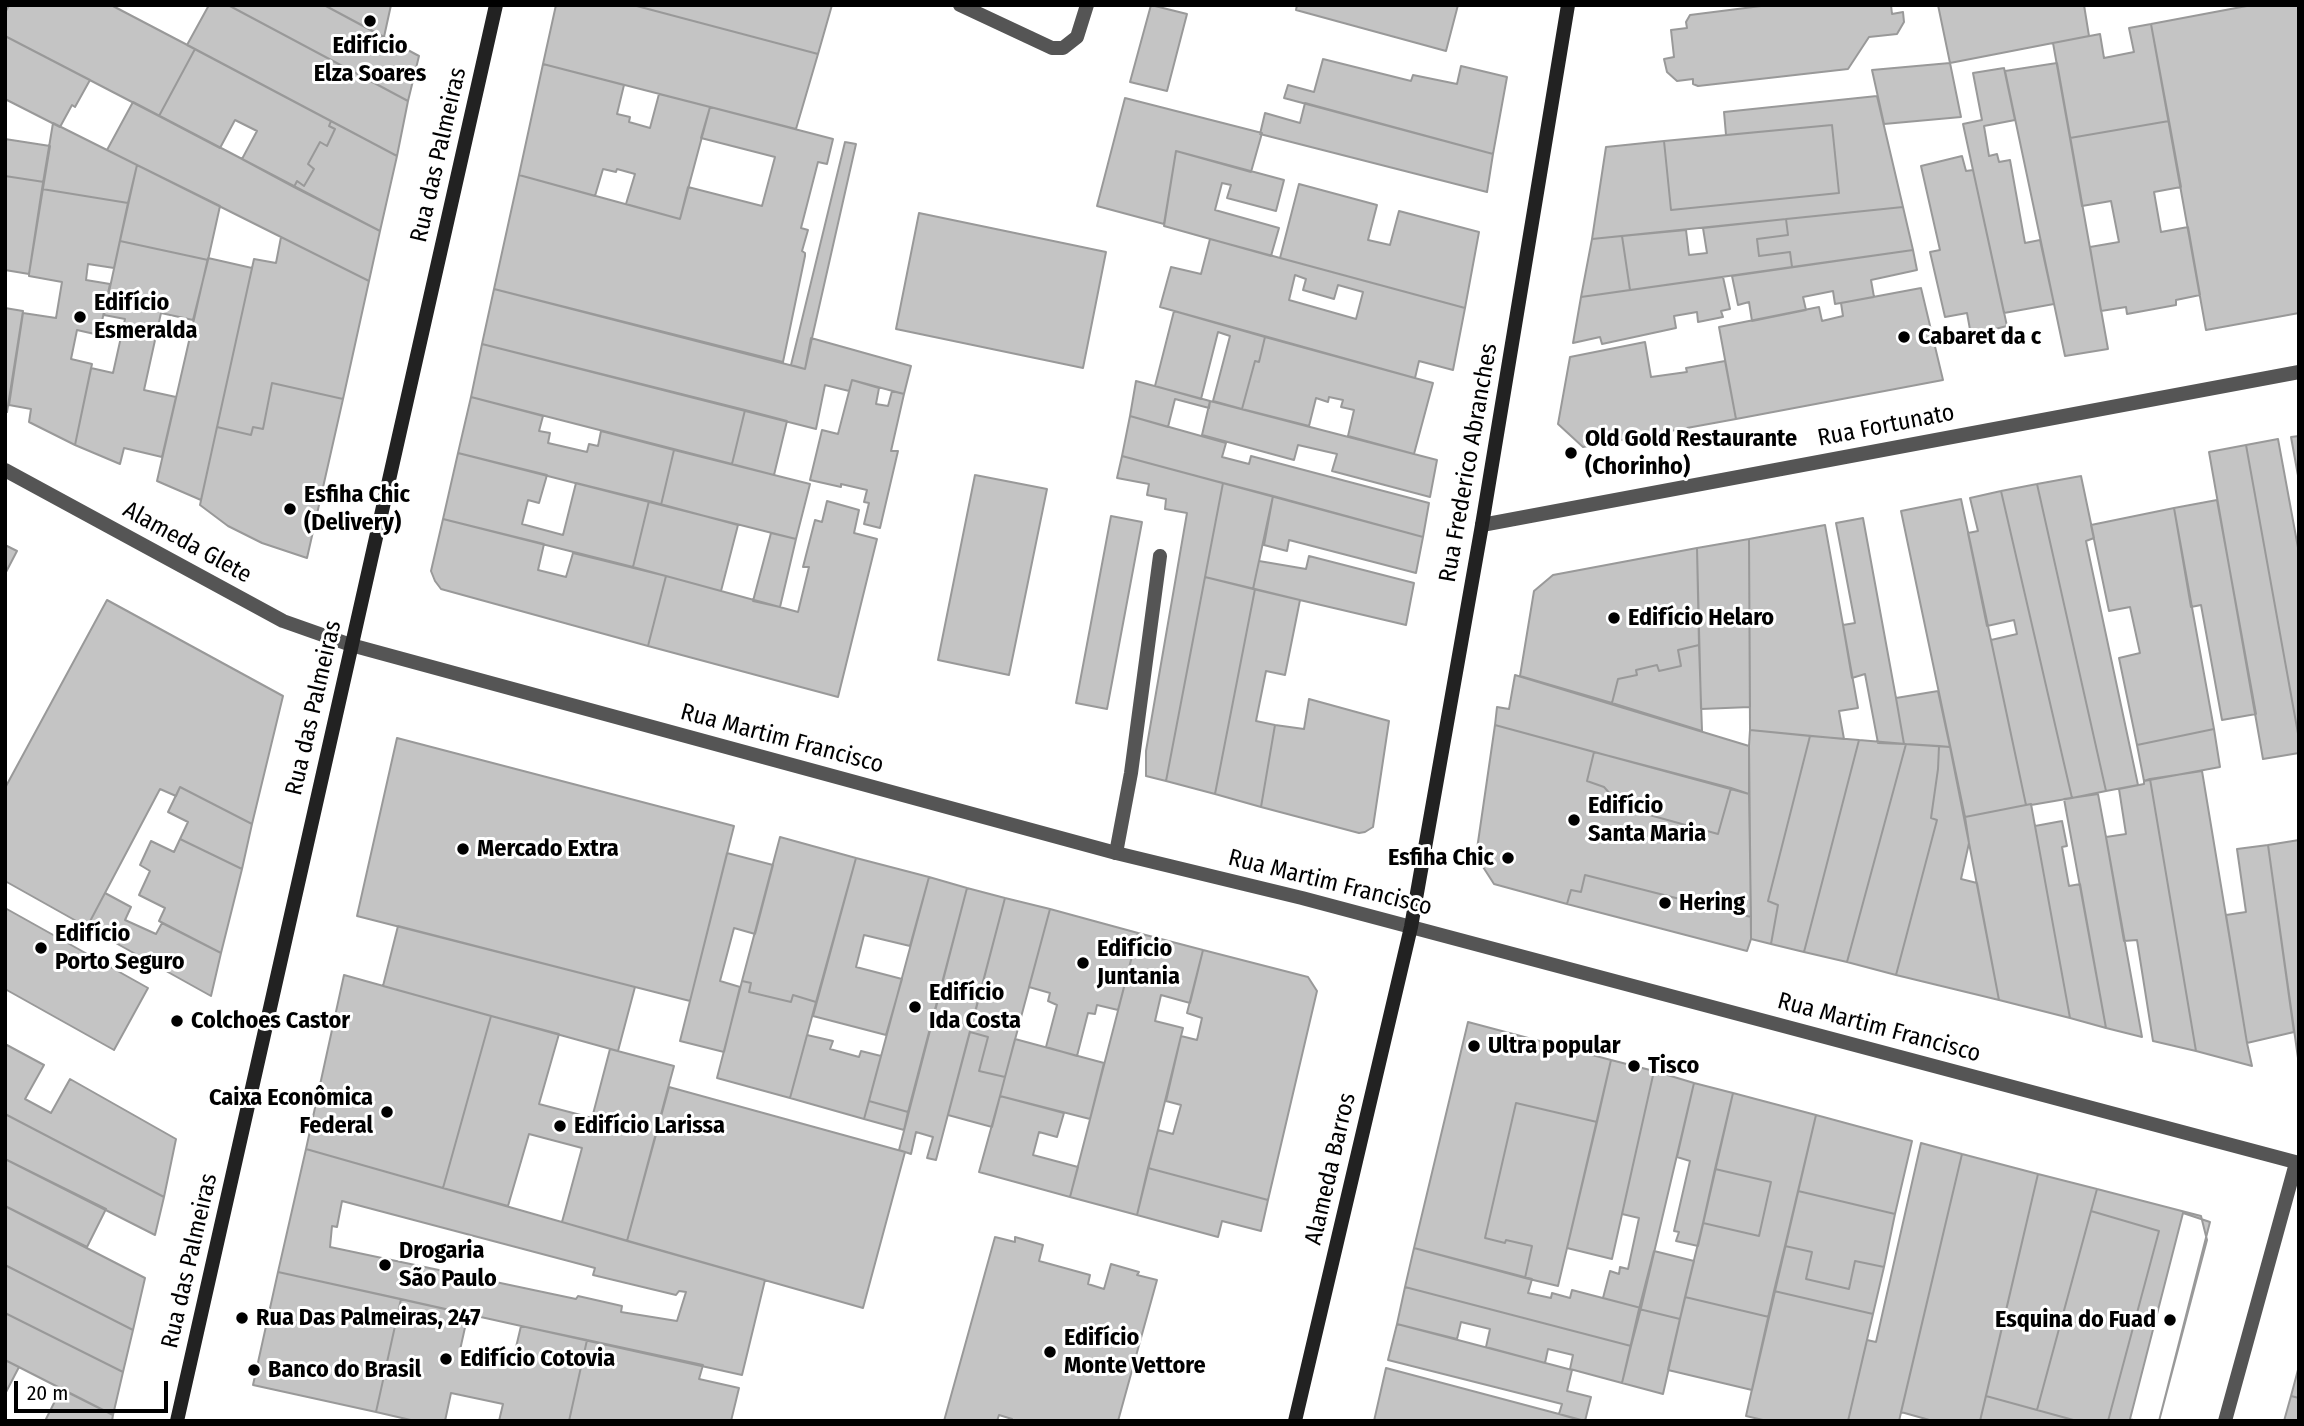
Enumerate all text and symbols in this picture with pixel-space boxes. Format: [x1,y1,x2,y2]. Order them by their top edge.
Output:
marker: Edifício Elza Soares [362,13,378,29]
place label: Edifício Elza Soares [314,32,426,88]
street label: Rua das Palmeiras [405,65,473,245]
place label: Edifício Esmeralda [94,289,197,345]
marker: Edifício Esmeralda [72,309,88,325]
place label: Cabaret da c [1918,323,2041,351]
marker: Cabaret da c [1896,329,1912,345]
street label: Rua Frederico Abranches [1434,341,1504,585]
street label: Rua Fortunato [1815,399,1957,453]
place label: Old Gold Restaurante (Chorinho) [1585,425,1797,481]
marker: Old Gold Restaurante (Chorinho) [1563,445,1579,461]
place label: Esfiha Chic (Delivery) [304,481,410,537]
street label: Alameda Glete [118,496,256,590]
marker: Esfiha Chic (Delivery) [282,501,298,517]
place label: Edifício Helaro [1628,604,1774,632]
marker: Edifício Helaro [1606,610,1622,626]
street label: Rua das Palmeiras [280,618,348,798]
street label: Rua Martim Francisco [677,698,887,780]
place label: Edifício Santa Maria [1588,792,1706,848]
marker: Edifício Santa Maria [1566,812,1582,828]
place label: Mercado Extra [477,835,619,863]
marker: Mercado Extra [455,841,471,857]
street label: Rua Martim Francisco [1225,844,1435,922]
place label: Esfiha Chic [1388,844,1494,872]
marker: Esfiha Chic [1500,850,1516,866]
place label: Hering [1679,889,1745,917]
marker: Hering [1657,895,1673,911]
place label: Edifício Porto Seguro [55,920,184,976]
place label: Edifício Juntania [1097,935,1180,991]
marker: Edifício Porto Seguro [33,940,49,956]
marker: Edifício Juntania [1075,955,1091,971]
place label: Edifício Ida Costa [929,979,1021,1035]
street label: Rua Martim Francisco [1774,987,1984,1069]
marker: Edifício Ida Costa [907,999,923,1015]
place label: Colchoes Castor [191,1007,350,1035]
marker: Colchoes Castor [169,1013,185,1029]
place label: Ultra popular [1488,1032,1621,1060]
marker: Ultra popular [1466,1038,1482,1054]
place label: Tisco [1648,1052,1699,1080]
marker: Tisco [1626,1058,1642,1074]
place label: Caixa Econômica Federal [209,1084,373,1140]
street label: Alameda Barros [1300,1090,1362,1248]
marker: Caixa Econômica Federal [379,1104,395,1120]
place label: Edifício Larissa [574,1112,725,1140]
marker: Edifício Larissa [552,1118,568,1134]
street label: Rua das Palmeiras [156,1171,224,1351]
place label: Drogaria São Paulo [399,1237,497,1293]
marker: Drogaria São Paulo [377,1257,393,1273]
place label: Rua Das Palmeiras, 247 [256,1304,481,1332]
place label: Esquina do Fuad [1995,1306,2156,1334]
marker: Rua Das Palmeiras, 247 [234,1310,250,1326]
marker: Esquina do Fuad [2162,1312,2178,1328]
place label: Edifício Monte Vettore [1064,1324,1206,1380]
marker: Edifício Monte Vettore [1042,1344,1058,1360]
place label: Edifício Cotovia [460,1345,615,1373]
marker: Edifício Cotovia [438,1351,454,1367]
place label: Banco do Brasil [268,1356,421,1384]
marker: Banco do Brasil [246,1362,262,1378]
scale bar [18,1366,172,1410]
text: 20 m [27,1380,68,1406]

